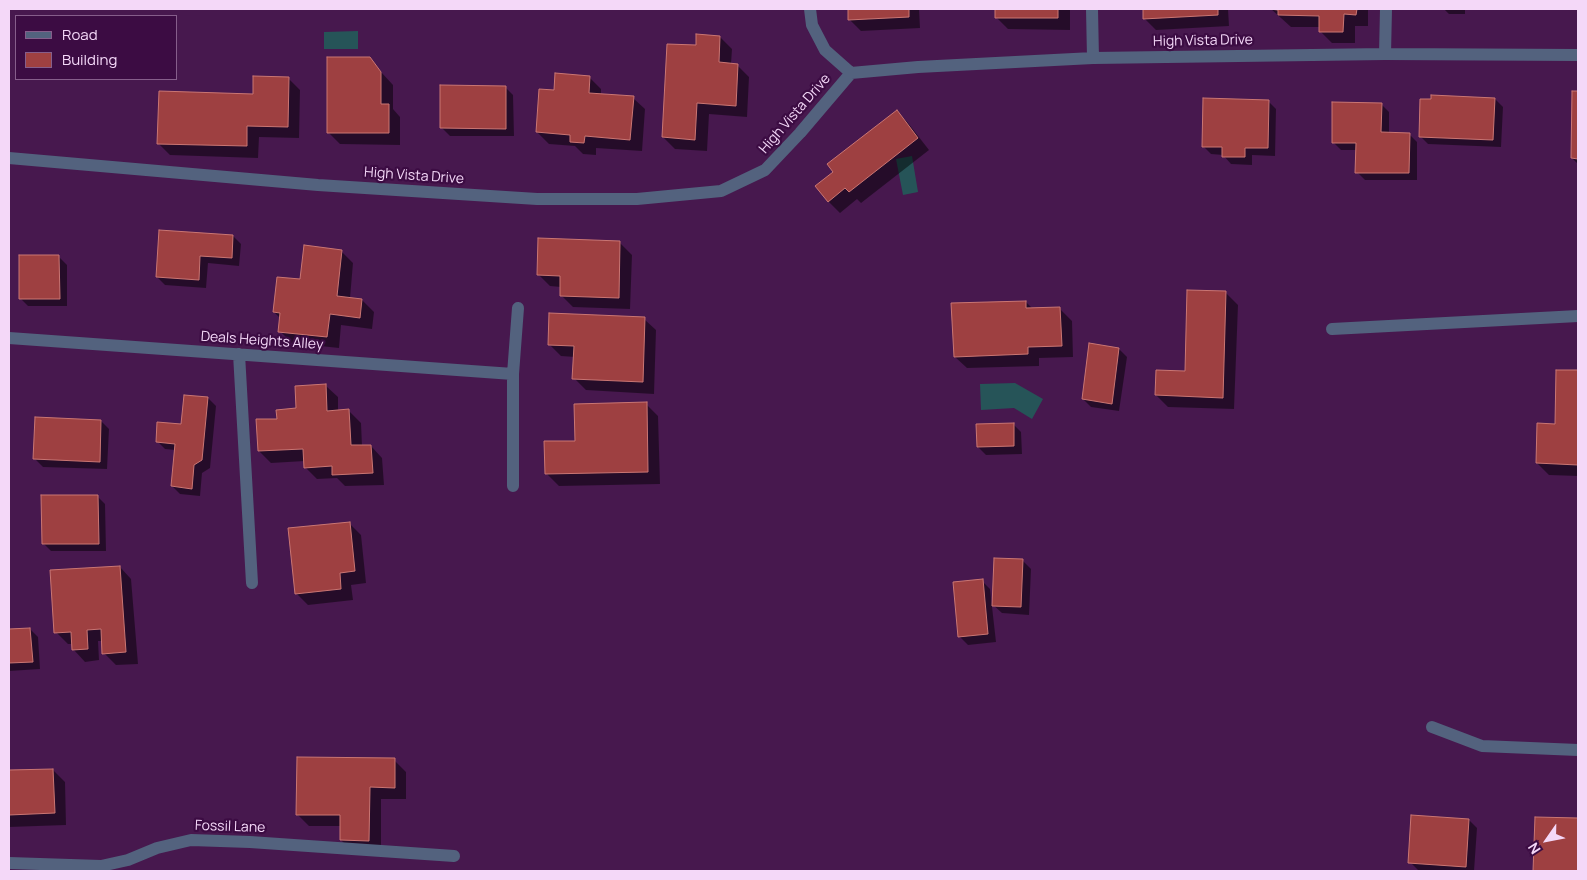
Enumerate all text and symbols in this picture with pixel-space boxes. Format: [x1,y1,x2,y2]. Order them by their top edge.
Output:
legend [15,15,178,80]
text: Road [62,24,98,45]
street label: High Vista Drive [1153,32,1253,50]
text: Building [62,49,117,70]
street label: High Vista Drive [756,71,834,157]
street label: High Vista Drive [364,164,464,188]
street label: Deals Heights Alley [200,328,324,354]
north arrow [1522,815,1572,865]
street label: Fossil Lane [194,817,266,837]
text: N [1523,839,1545,858]

